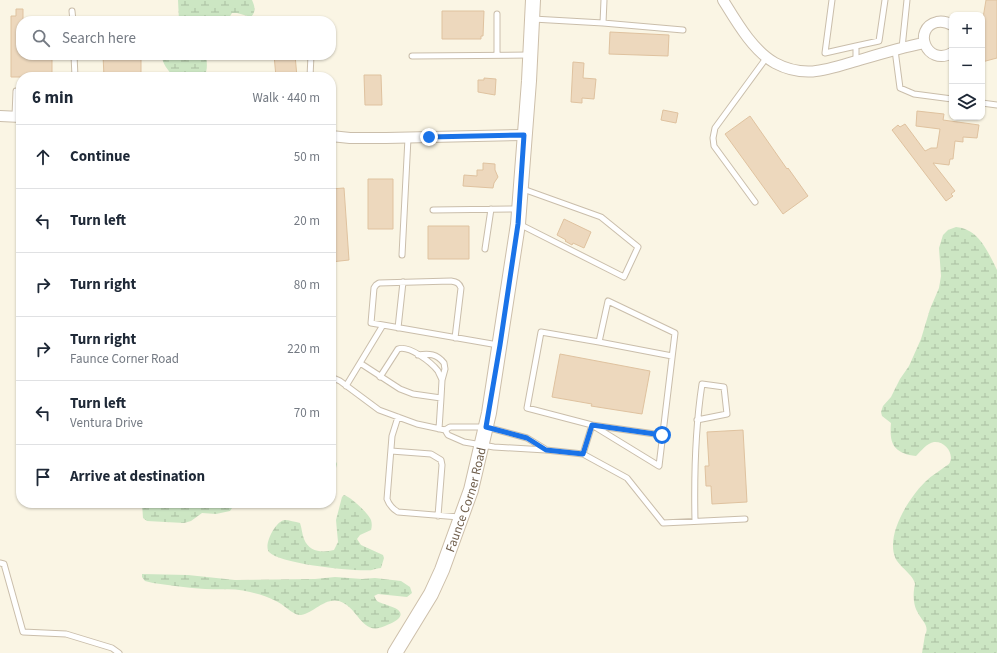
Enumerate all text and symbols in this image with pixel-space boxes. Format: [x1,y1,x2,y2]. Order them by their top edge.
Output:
map controls [949,12,985,120]
button: + [949,12,985,48]
search box [16,16,336,60]
icon: search [30,27,52,49]
text: Search here [62,28,136,49]
button: − [949,48,985,84]
button: layers [949,84,985,120]
text: 6 min [32,86,73,110]
text: Walk · 440 m [252,89,320,107]
route end [420,128,438,146]
icon: ahead [32,146,54,168]
text: Continue [70,146,130,167]
text: 50 m [294,148,320,166]
icon: left [32,210,54,232]
text: Turn left [70,210,126,231]
text: 20 m [294,212,320,230]
icon: right [32,274,54,296]
text: Turn right [70,274,136,295]
text: 80 m [294,276,320,294]
text: Turn right [70,329,136,350]
icon: right [32,338,54,360]
text: 220 m [287,340,320,358]
text: Faunce Corner Road [70,350,179,368]
text: Turn left [70,393,126,414]
icon: left [32,402,54,424]
text: 70 m [294,404,320,422]
text: Ventura Drive [70,414,143,432]
route start [653,426,671,444]
street label: Faunce Corner Road [441,445,491,555]
icon: arrive [32,466,54,488]
text: Arrive at destination [70,466,205,487]

